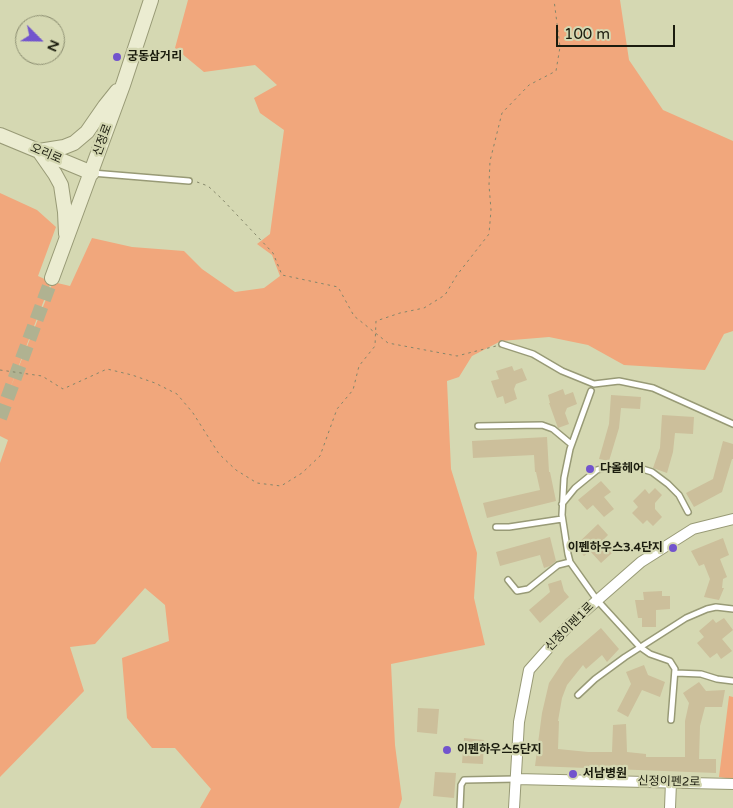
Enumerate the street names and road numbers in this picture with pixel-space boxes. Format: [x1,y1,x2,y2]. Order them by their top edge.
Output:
street label: 신정로 [91,122,115,158]
street label: 오리로 [28,141,64,167]
street label: 신정이펜1로 [543,600,597,654]
street label: 신정이펜2로 [638,774,700,790]

